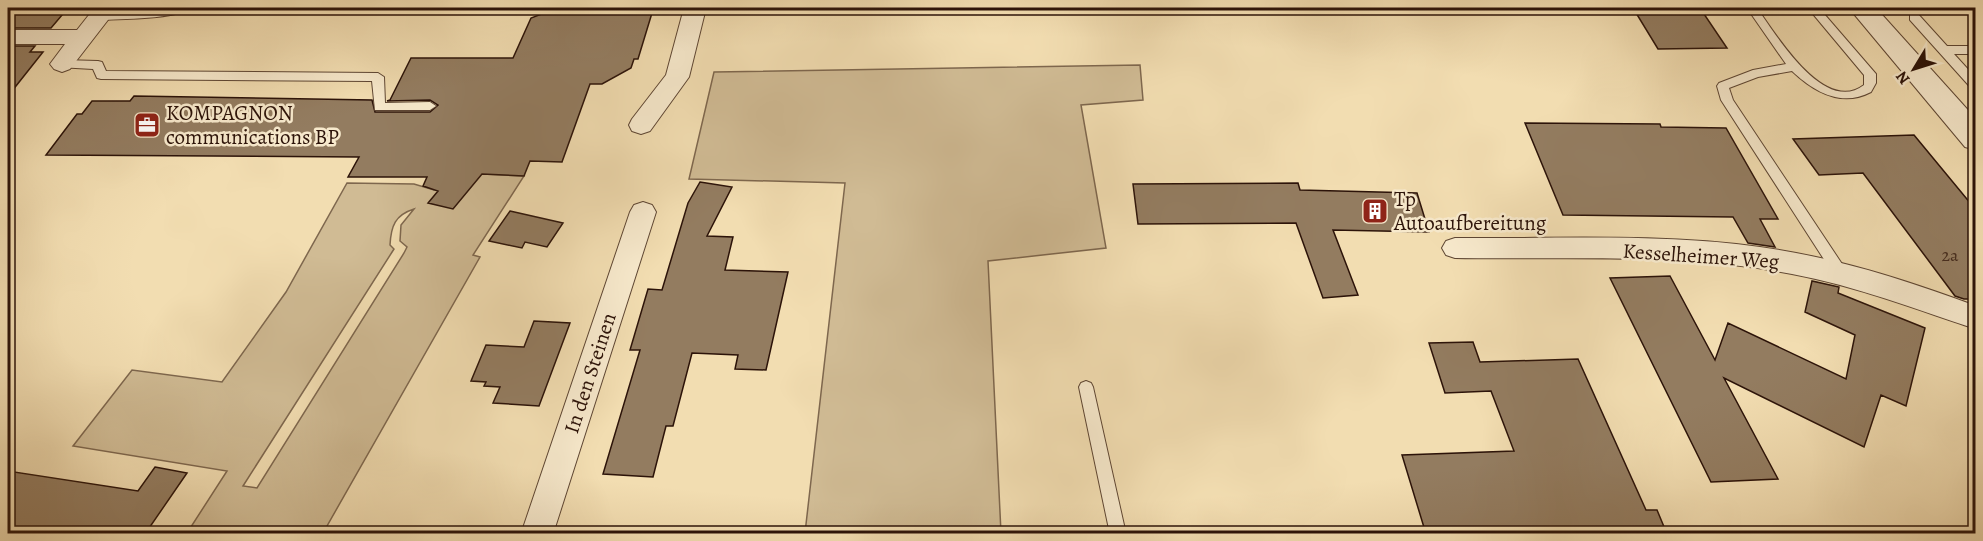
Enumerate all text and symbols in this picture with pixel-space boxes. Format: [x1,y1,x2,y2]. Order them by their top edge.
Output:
north arrow [1884,39,1944,99]
text: N [1890,66,1915,89]
place label: KOMPAGNON communications BP [166,99,339,151]
office icon: KOMPAGNON communications BP [132,110,162,140]
place label: Tp Autoaufbereitung [1393,185,1547,237]
building icon: Tp Autoaufbereitung [1360,196,1390,226]
street label: Kesselheimer Weg [1622,237,1781,275]
house number: 2a [1942,243,1959,267]
street label: In den Steinen [557,309,623,437]

